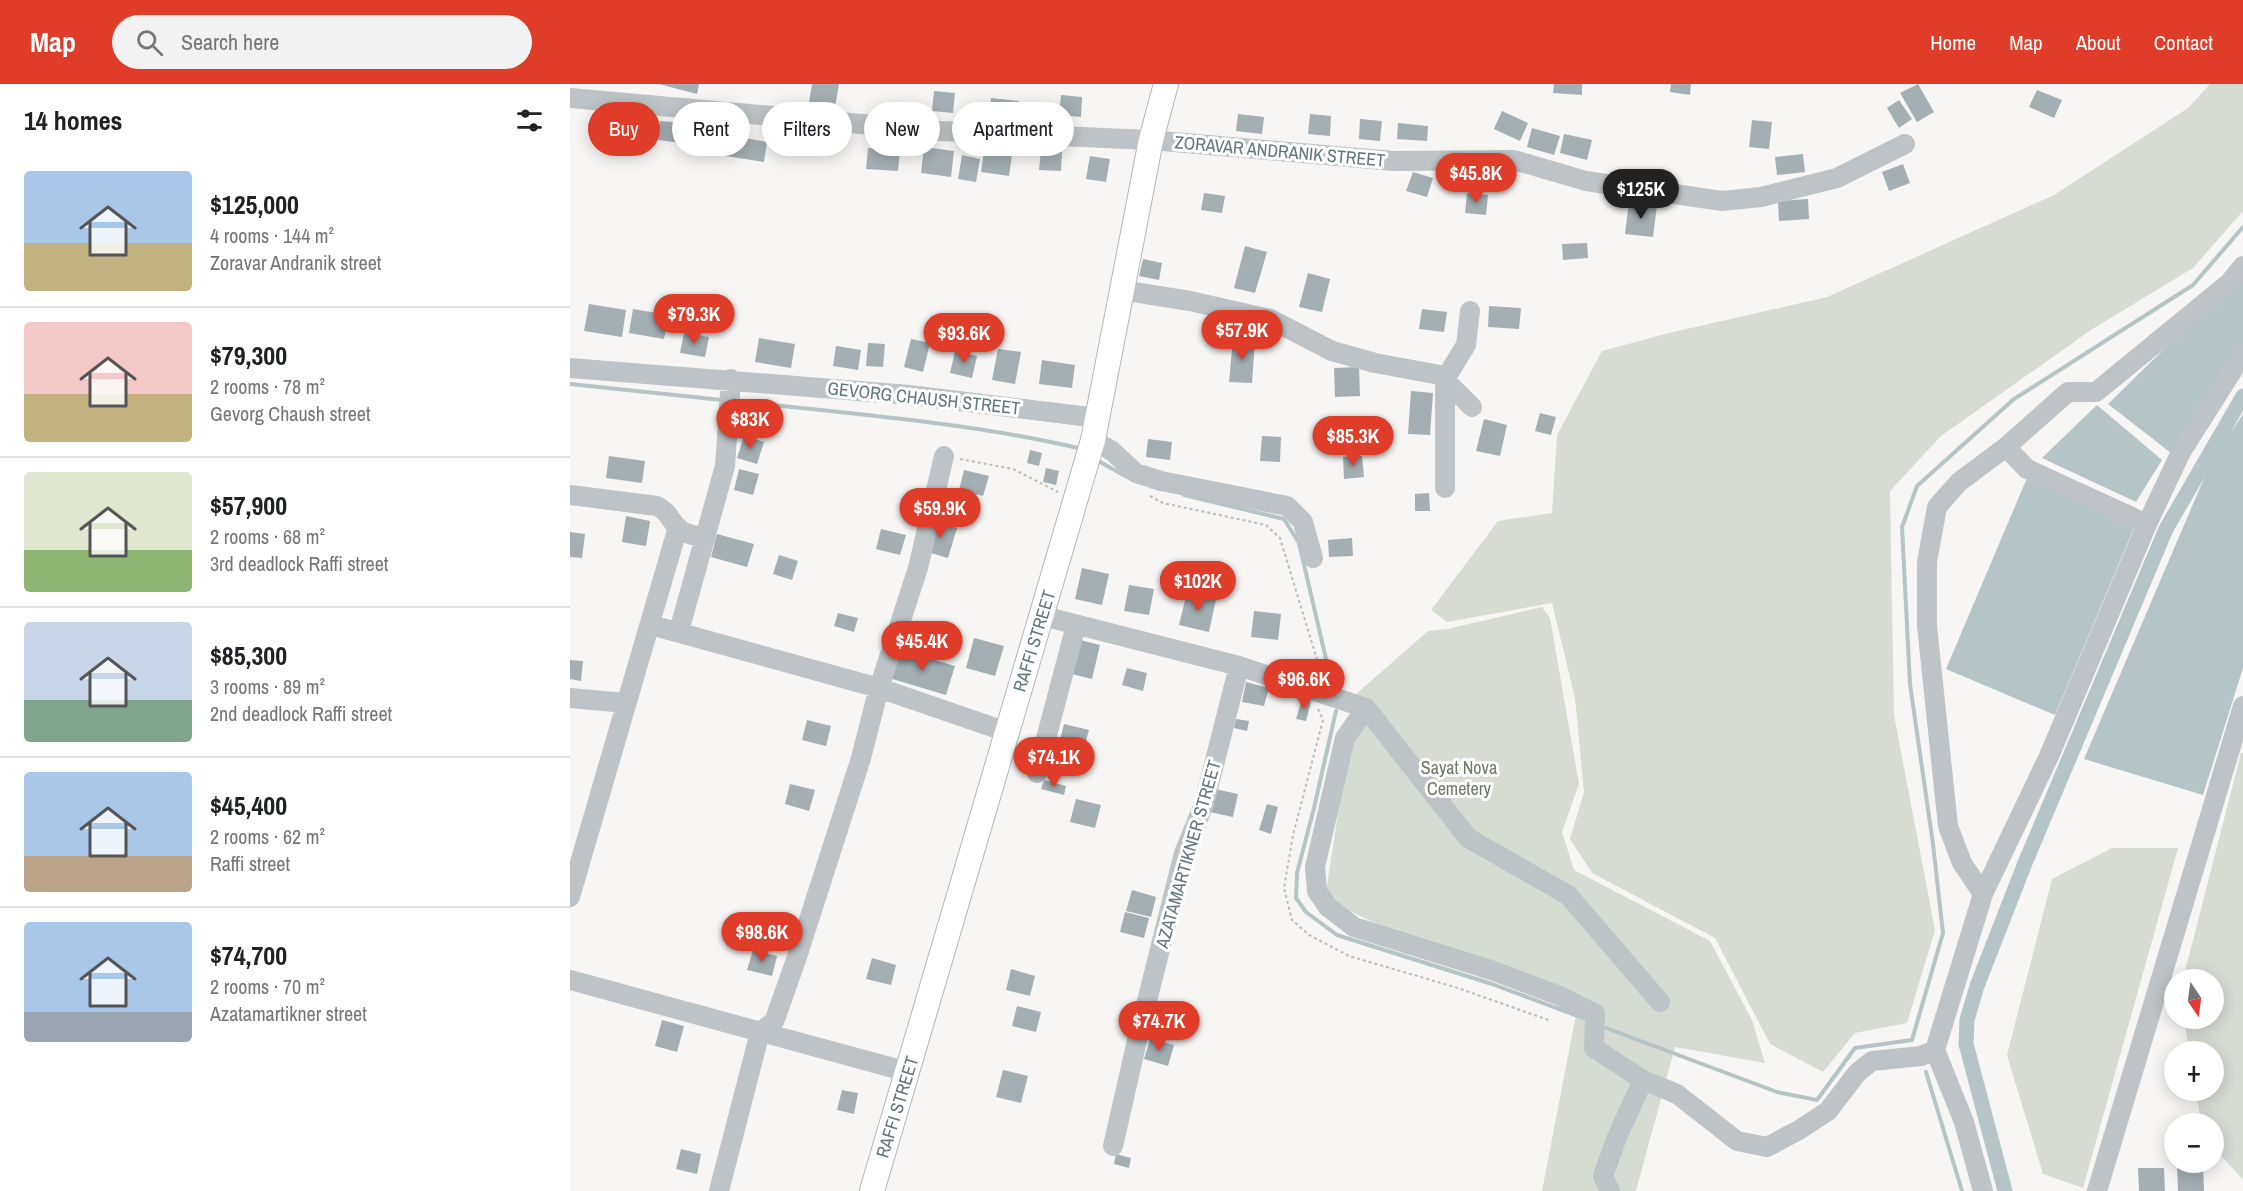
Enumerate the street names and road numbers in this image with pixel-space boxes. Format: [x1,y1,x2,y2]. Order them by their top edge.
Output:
street label: ZORAVAR ANDRANIK STREET [1174,129,1386,173]
street label: GEVORG CHAUSH STREET [826,375,1022,421]
street label: RAFFI STREET [1007,587,1061,695]
street label: AZATAMARTIKNER STREET [1149,757,1227,952]
street label: RAFFI STREET [870,1053,924,1161]

